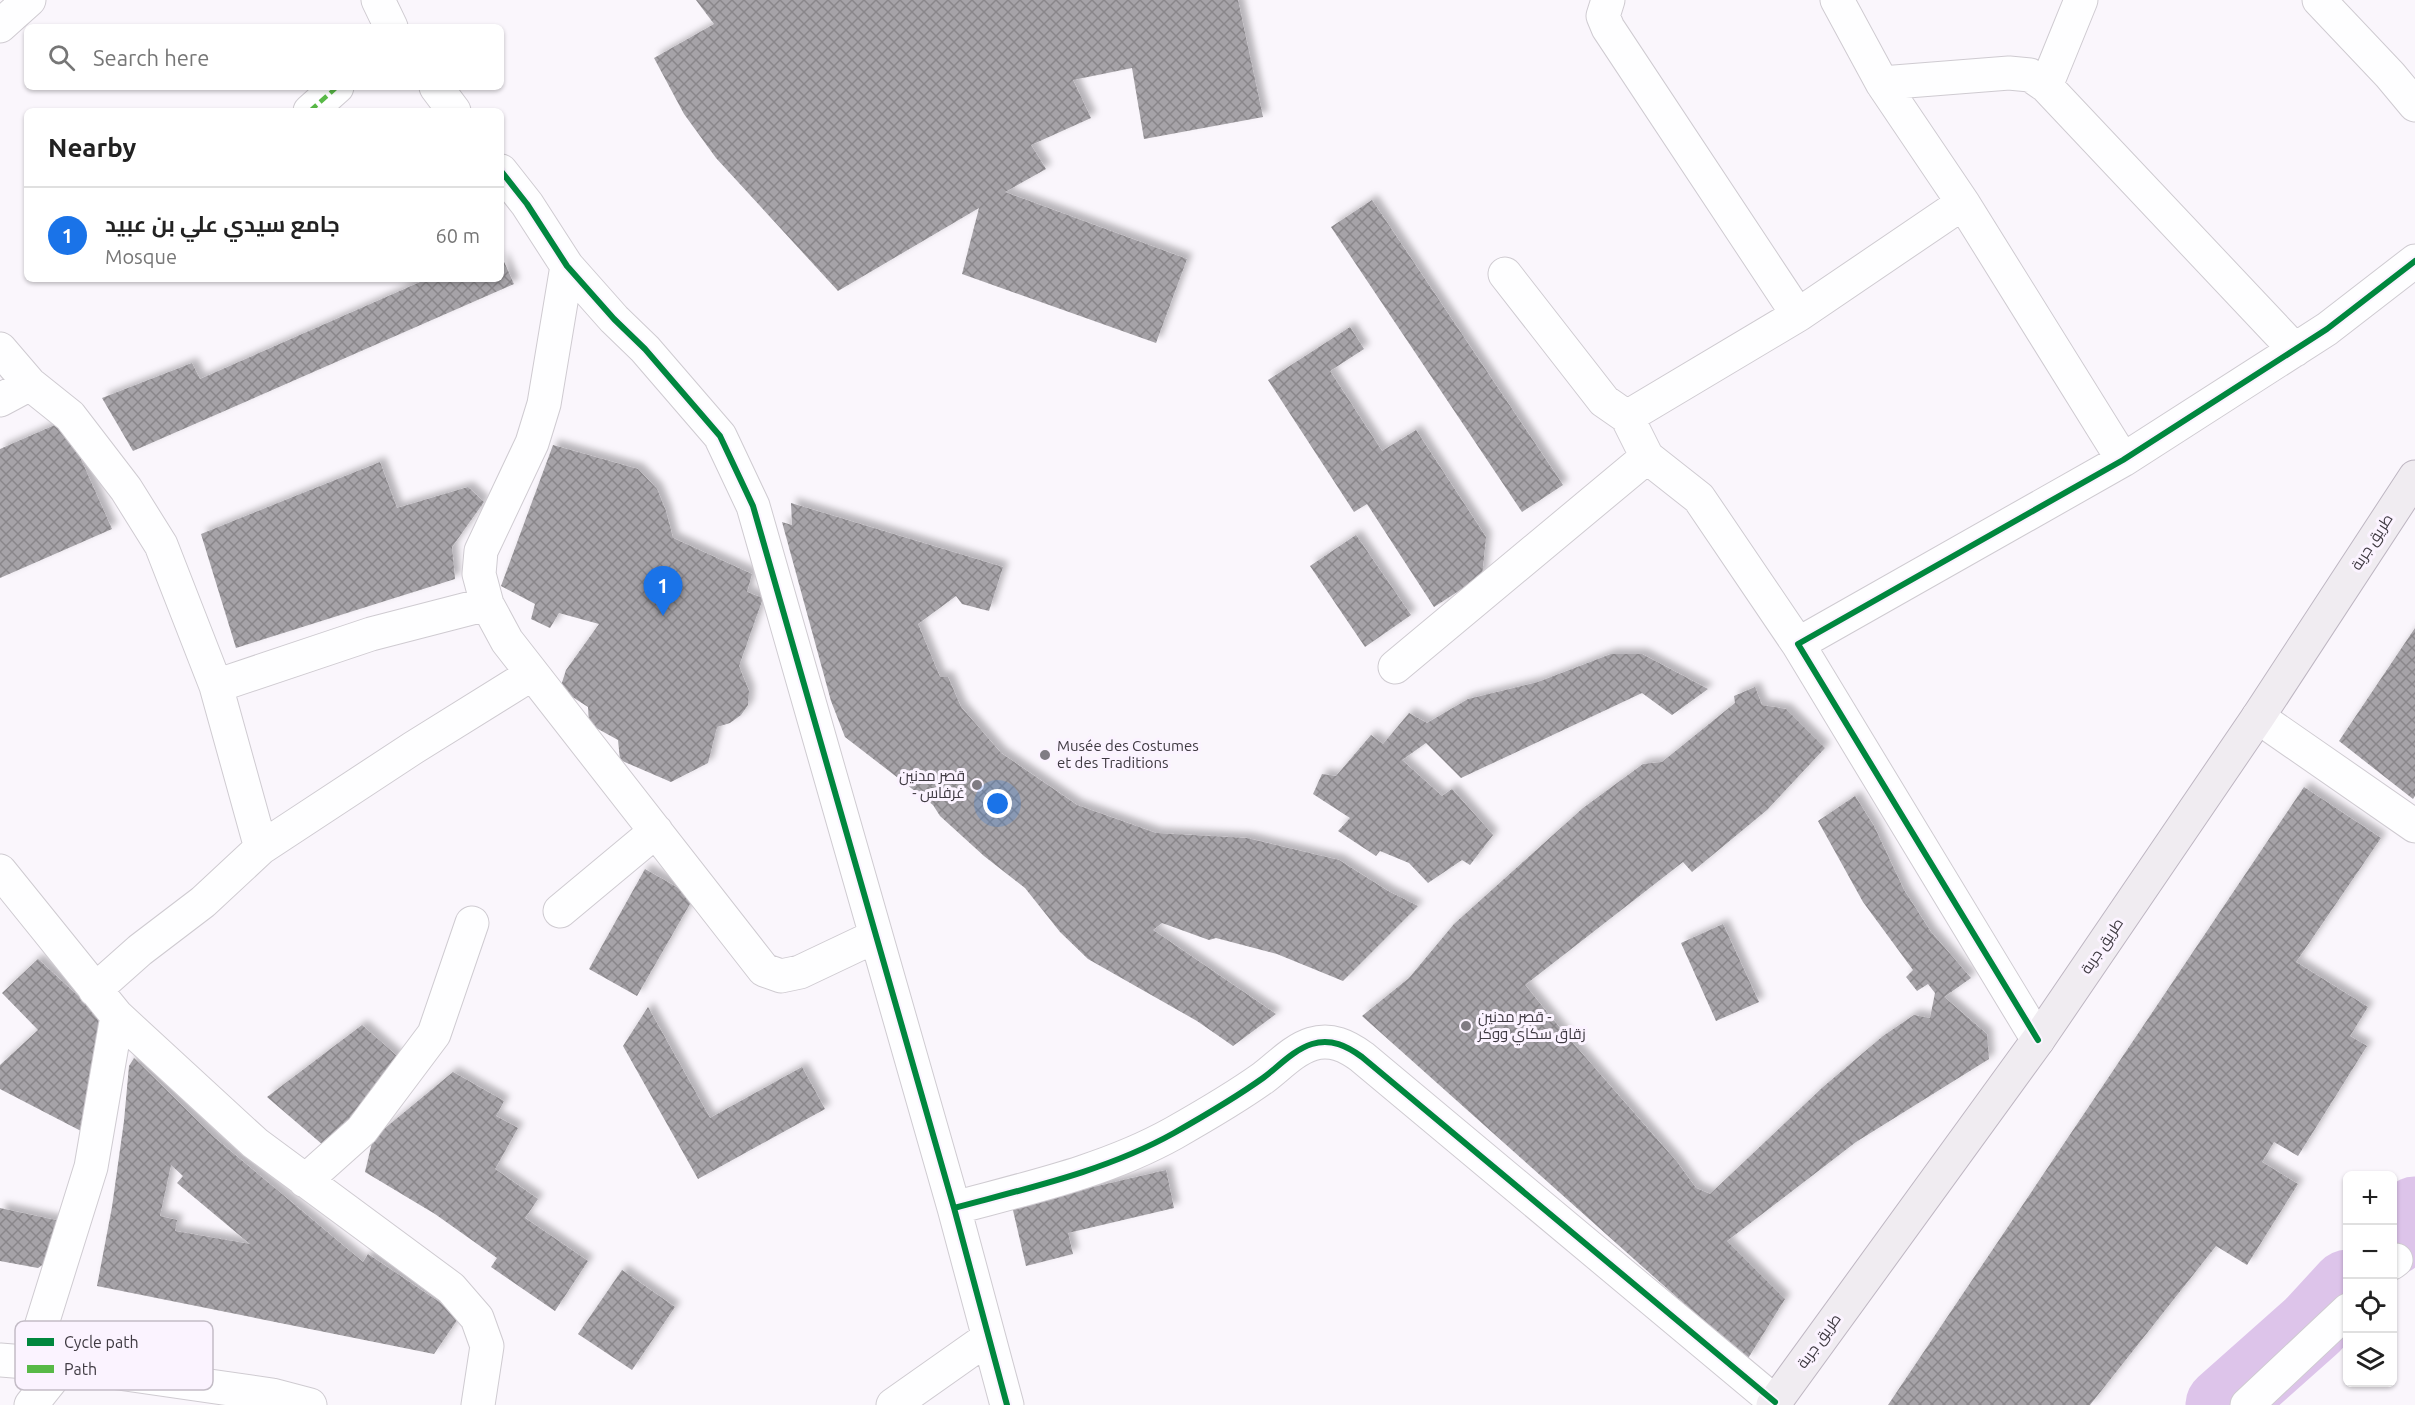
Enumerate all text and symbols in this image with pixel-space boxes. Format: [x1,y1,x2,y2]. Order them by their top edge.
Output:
search box [24,24,504,90]
icon: search [45,41,78,74]
text: Search here [93,45,209,70]
text: Nearby [48,133,136,162]
text: جامع سيدي علي بن عبيد [105,211,340,236]
text: 1 [62,224,73,247]
text: 60 m [436,224,480,247]
text: Mosque [105,245,177,268]
street label: طريق جربة [2347,511,2398,574]
pin: 1 [644,566,682,616]
place label: Musée des Costumes et des Traditions [1057,737,1199,771]
marker: Musée des Costumes et des Traditions [1038,748,1052,762]
place label: قصر مدنين - غرفاس [899,767,965,803]
marker: قصر مدنين - غرفاس [970,778,984,792]
your location [983,789,1012,818]
street label: طريق جربة [2077,915,2128,978]
place label: قصر مدنين - زقاق سكاي ووكر [1477,1008,1586,1046]
marker: قصر مدنين - زقاق سكاي ووكر [1459,1019,1473,1033]
map controls [2343,1171,2397,1387]
button: + [2343,1171,2397,1225]
button: − [2343,1225,2397,1279]
button: locate [2343,1279,2397,1333]
street label: طريق جربة [1793,1310,1846,1372]
legend [15,1321,213,1390]
text: Cycle path [64,1333,139,1351]
button: layers [2343,1333,2397,1387]
text: Path [64,1360,97,1378]

